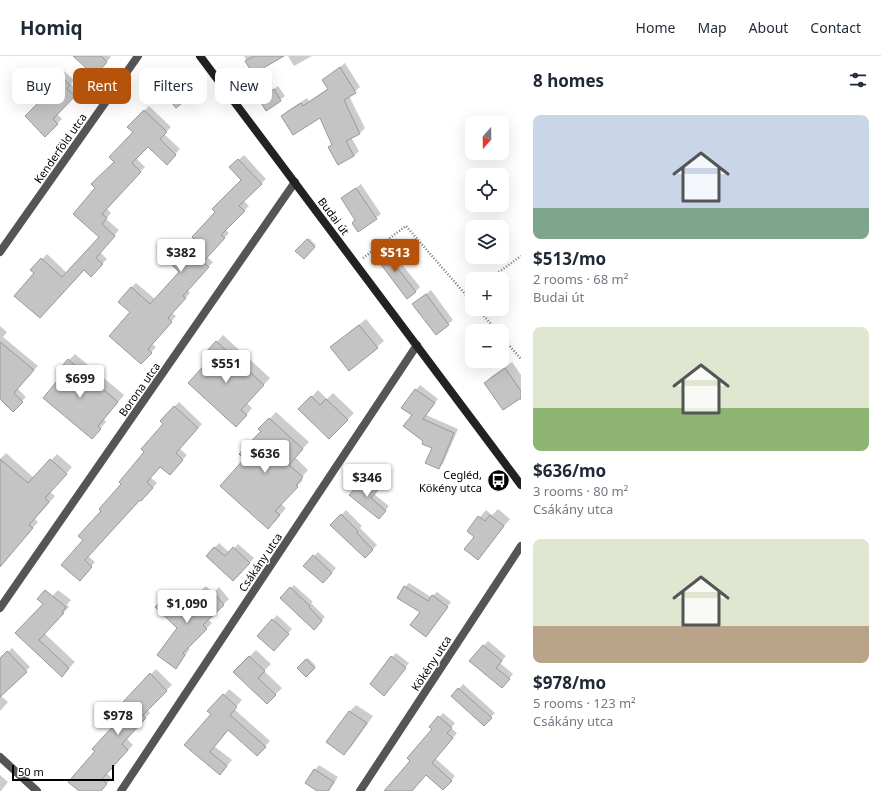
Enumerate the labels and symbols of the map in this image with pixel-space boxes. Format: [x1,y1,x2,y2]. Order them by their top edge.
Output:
street label: Kenderföld utca [30,110,90,186]
north arrow [465,116,509,160]
street label: Budai út [315,194,353,238]
pin: $382 [157,239,205,273]
pin: $513 [371,239,419,273]
pin: $551 [202,350,250,384]
street label: Borona utca [115,359,163,419]
pin: $699 [56,365,104,399]
pin: $636 [241,440,289,474]
pin: $346 [343,464,391,498]
place label: Cegléd, Kökény utca [419,467,482,495]
bus stop icon: Cegléd, Kökény utca [485,467,511,493]
street label: Csákány utca [235,530,285,594]
pin: $1,090 [154,590,220,624]
street label: Kökény utca [408,632,454,694]
pin: $978 [94,702,142,736]
scale bar [12,763,114,782]

